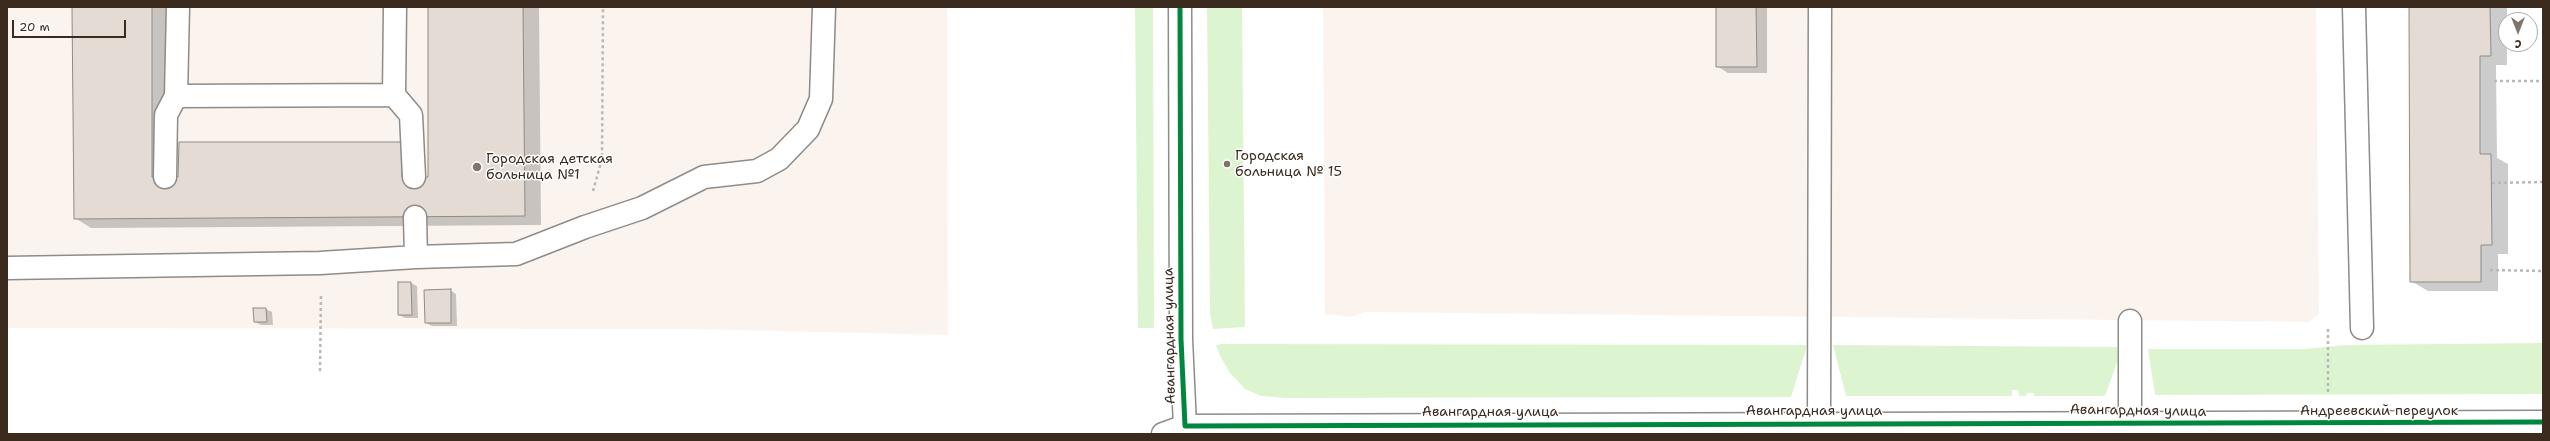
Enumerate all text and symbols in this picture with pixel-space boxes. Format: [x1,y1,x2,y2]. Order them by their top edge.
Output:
scale bar [14,12,128,38]
north arrow [2498,12,2538,52]
text: 20 m [19,19,50,35]
text: С [2515,36,2521,51]
place label: Городская больница № 15 [1235,148,1342,180]
place label: Городская детская больница №1 [486,151,613,184]
marker: Городская больница № 15 [1222,159,1232,169]
marker: Городская детская больница №1 [471,161,483,173]
street label: Авангардная улица [1160,268,1180,404]
street label: Авангардная улица [2070,401,2206,421]
street label: Авангардная улица [1746,403,1882,419]
street label: Андреевский переулок [2300,403,2458,419]
street label: Авангардная улица [1422,404,1558,420]

